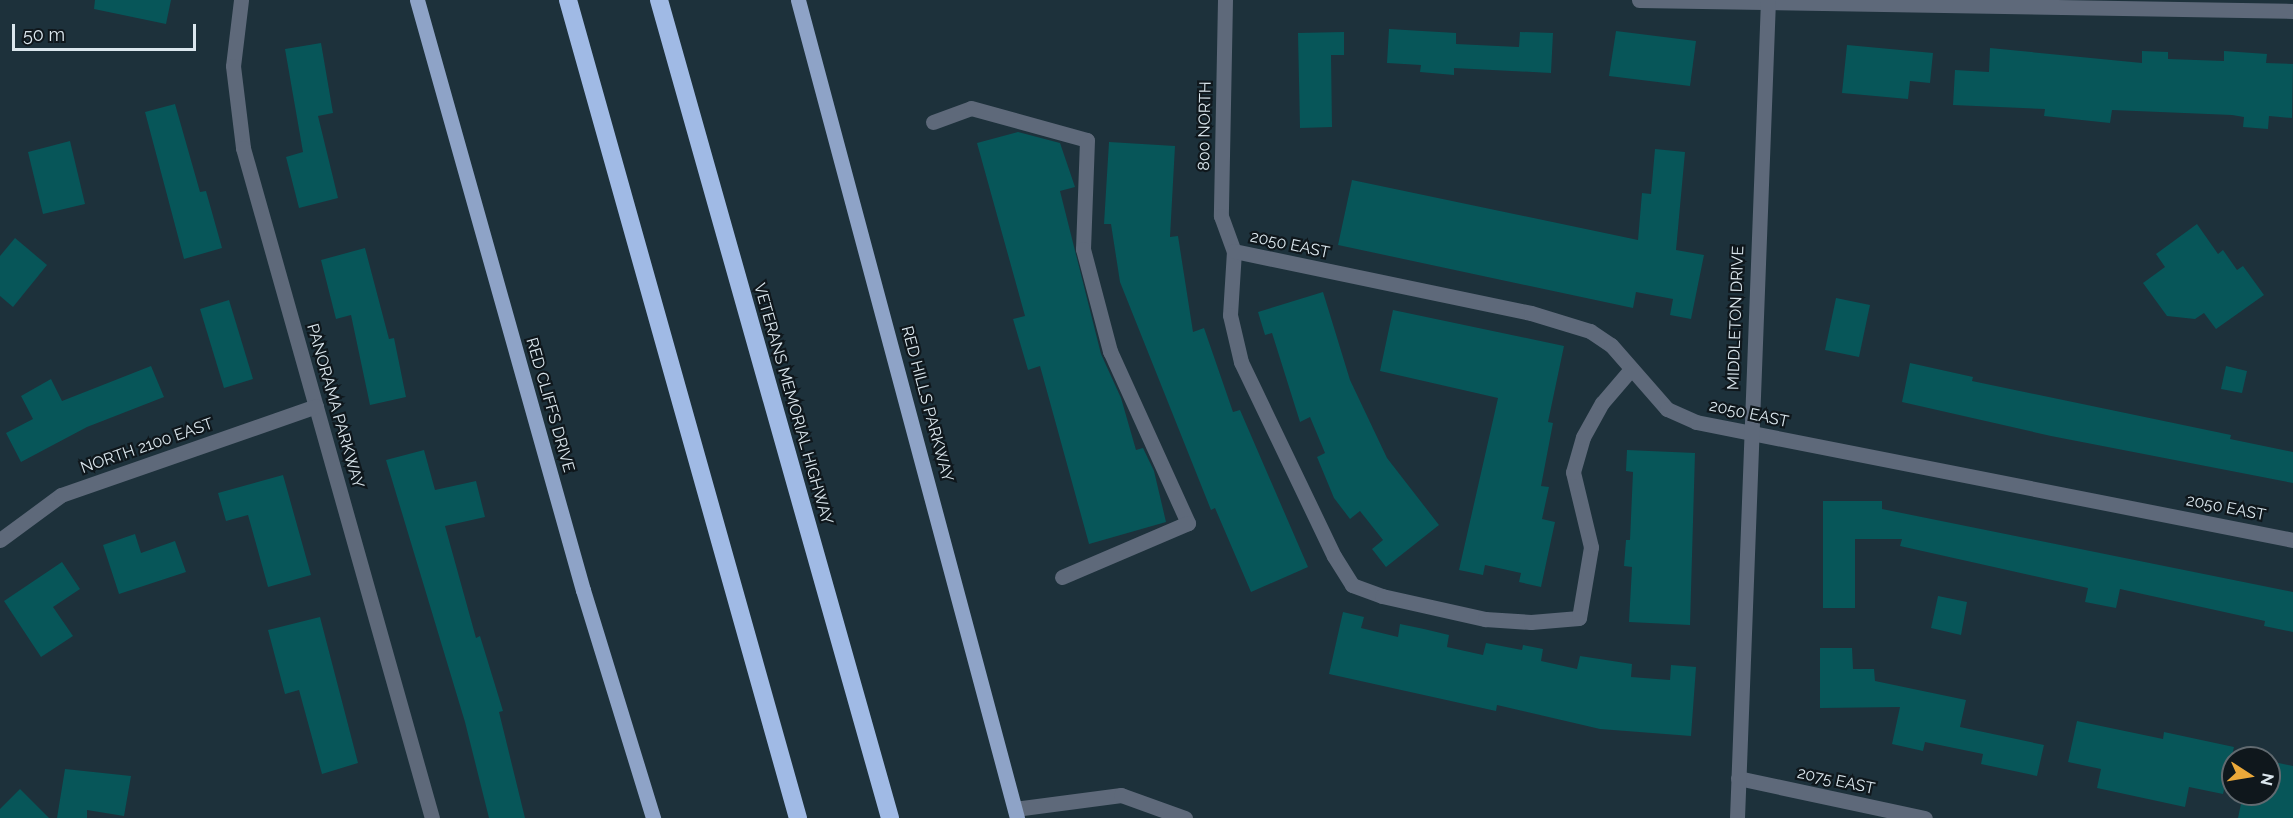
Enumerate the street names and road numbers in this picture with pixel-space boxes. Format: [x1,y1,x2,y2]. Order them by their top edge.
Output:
street label: 800 NORTH [1195,81,1215,171]
street label: 2050 EAST [1249,227,1331,263]
street label: MIDDLETON DRIVE [1724,246,1748,390]
street label: VETERANS MEMORIAL HIGHWAY [749,281,837,527]
street label: PANORAMA PARKWAY [302,321,368,491]
street label: RED HILLS PARKWAY [897,324,957,484]
street label: RED CLIFFS DRIVE [522,336,578,474]
street label: 2050 EAST [1708,396,1790,432]
street label: NORTH 2100 EAST [78,414,216,478]
street label: 2050 EAST [2185,491,2267,525]
street label: 2075 EAST [1795,763,1877,799]

